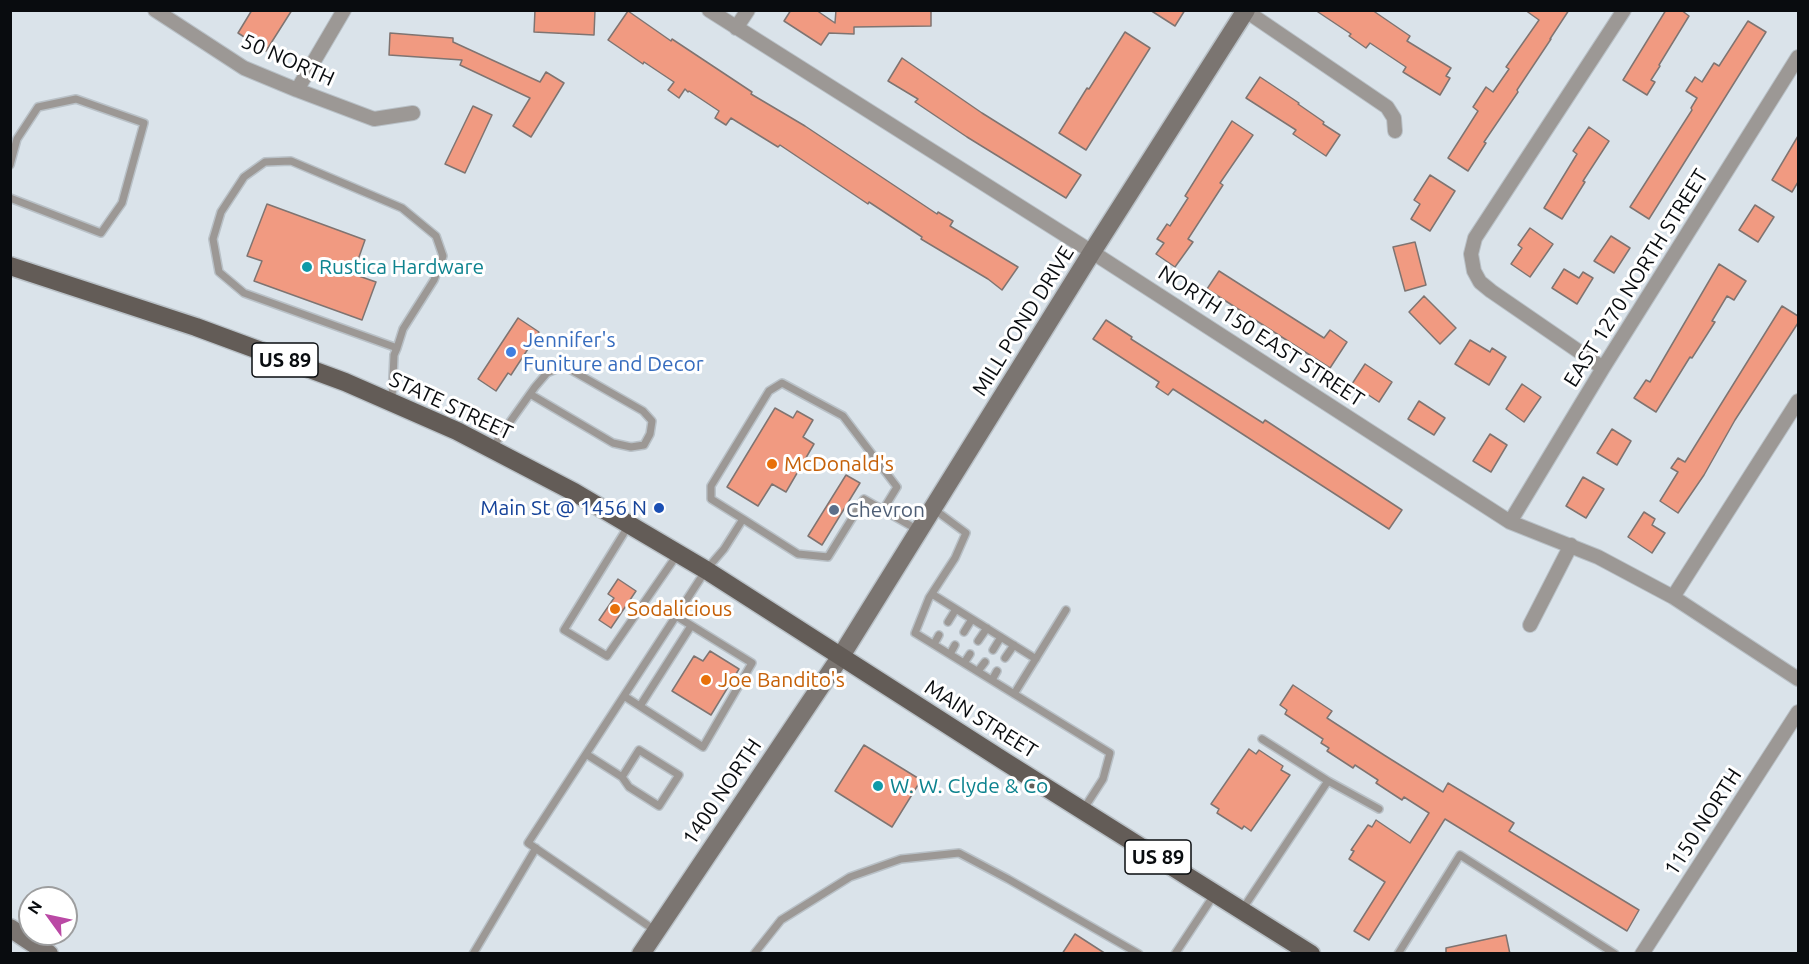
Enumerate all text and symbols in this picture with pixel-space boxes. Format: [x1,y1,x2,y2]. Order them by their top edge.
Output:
street label: 50 NORTH [238,28,338,92]
street label: EAST 1270 NORTH STREET [1558,164,1714,392]
street label: MILL POND DRIVE [967,242,1079,400]
place label: Rustica Hardware [319,254,484,280]
marker: Rustica Hardware [300,260,314,274]
street label: NORTH 150 EAST STREET [1153,260,1369,412]
place label: Jennifer's Funiture and Decor [523,327,704,377]
road number: US 89 [252,343,318,377]
marker: Jennifer's Funiture and Decor [504,345,518,359]
street label: STATE STREET [385,366,517,446]
place label: McDonald's [784,451,894,477]
marker: McDonald's [765,457,779,471]
place label: Main St @ 1456 N [480,495,647,521]
place label: Chevron [846,497,925,523]
marker: Main St @ 1456 N [652,501,666,515]
marker: Chevron [827,503,841,517]
place label: Sodalicious [627,596,732,622]
marker: Sodalicious [608,602,622,616]
place label: Joe Bandito's [718,667,845,693]
marker: Joe Bandito's [699,673,713,687]
street label: MAIN STREET [920,674,1042,764]
street label: 1400 NORTH [677,734,767,850]
street label: 1150 NORTH [1659,764,1747,880]
place label: W. W. Clyde & Co [890,773,1048,799]
marker: W. W. Clyde & Co [871,779,885,793]
road number: US 89 [1125,840,1191,874]
north arrow [18,886,78,946]
text: N [24,897,45,917]

